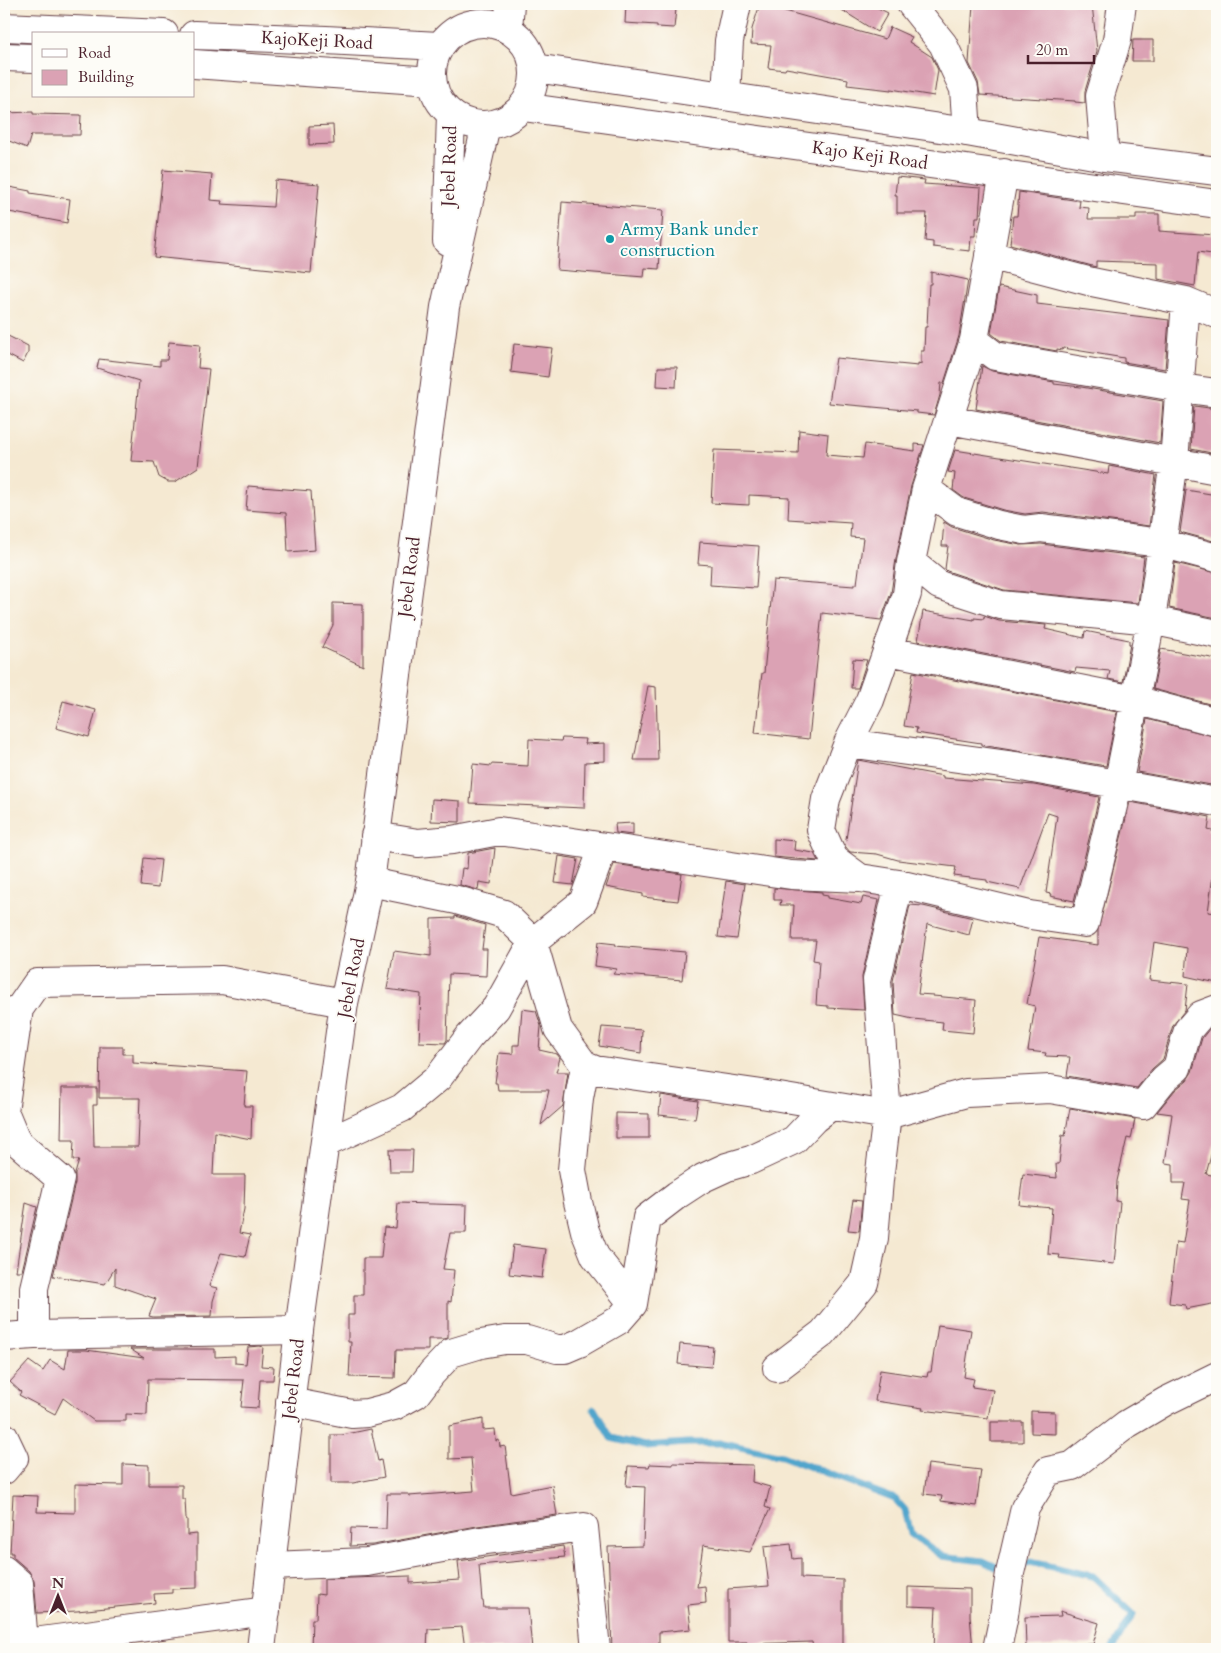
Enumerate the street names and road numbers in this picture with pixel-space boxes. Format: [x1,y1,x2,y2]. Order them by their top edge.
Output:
street label: KajoKeji Road [260,25,374,56]
street label: Jebel Road [435,125,463,210]
street label: Kajo Keji Road [810,135,930,176]
street label: Jebel Road [392,535,427,622]
street label: Jebel Road [331,936,372,1023]
street label: Jebel Road [276,1337,311,1424]

